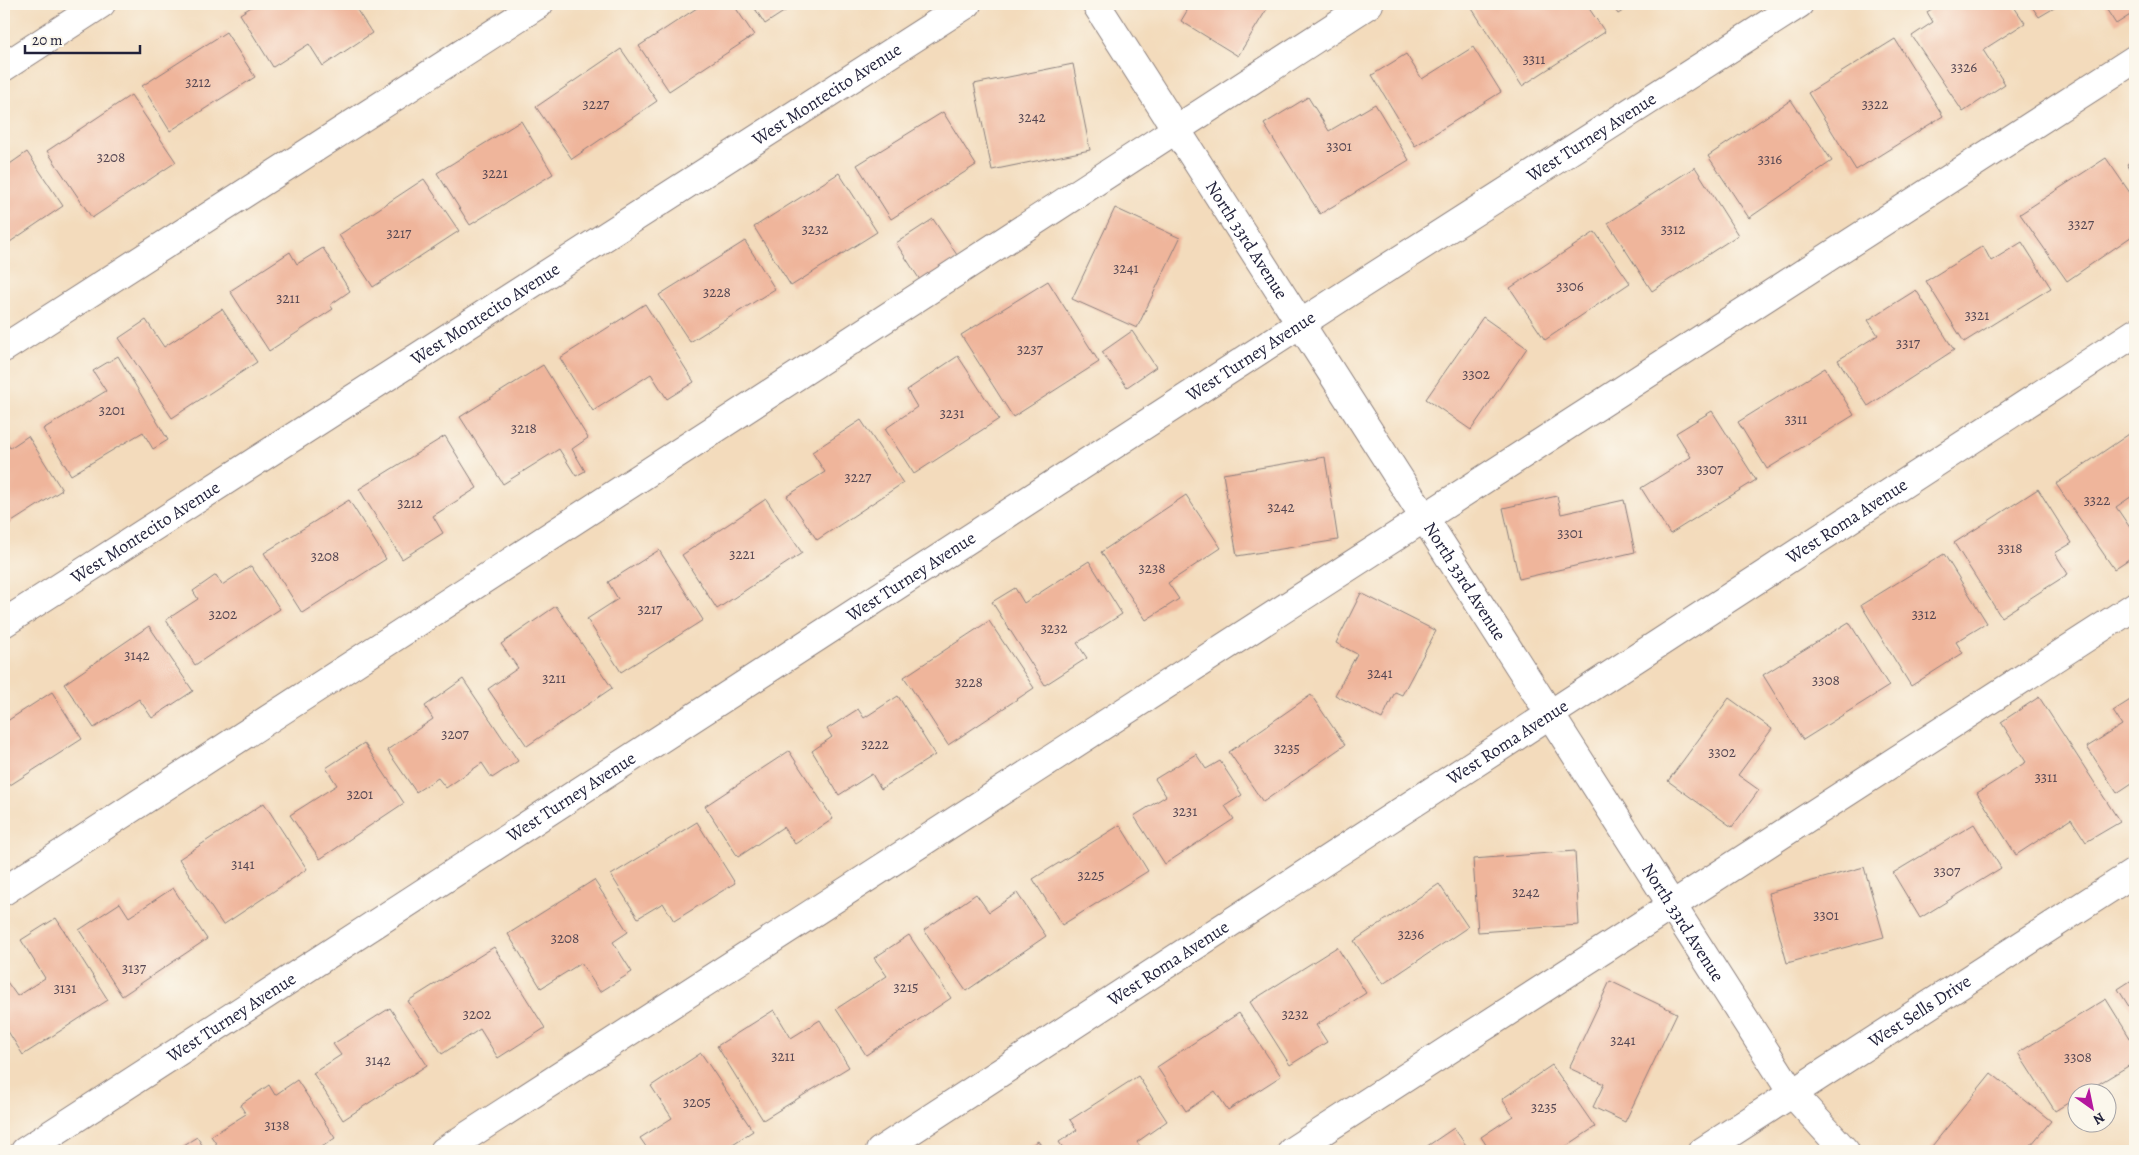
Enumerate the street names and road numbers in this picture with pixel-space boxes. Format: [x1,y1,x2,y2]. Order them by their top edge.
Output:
street label: West Montecito Avenue [747,37,906,152]
street label: West Turney Avenue [1521,87,1661,188]
street label: North 33rd Avenue [1200,176,1294,304]
street label: West Montecito Avenue [405,257,564,371]
street label: West Turney Avenue [1181,305,1320,407]
street label: West Roma Avenue [1781,472,1912,570]
street label: West Montecito Avenue [65,475,225,590]
street label: North 33rd Avenue [1418,517,1512,645]
street label: West Turney Avenue [841,526,980,628]
street label: West Roma Avenue [1441,694,1573,791]
street label: West Turney Avenue [501,746,640,848]
street label: North 33rd Avenue [1636,859,1730,986]
street label: West Roma Avenue [1102,915,1234,1012]
street label: West Turney Avenue [161,966,301,1068]
street label: West Sells Drive [1863,969,1976,1054]

